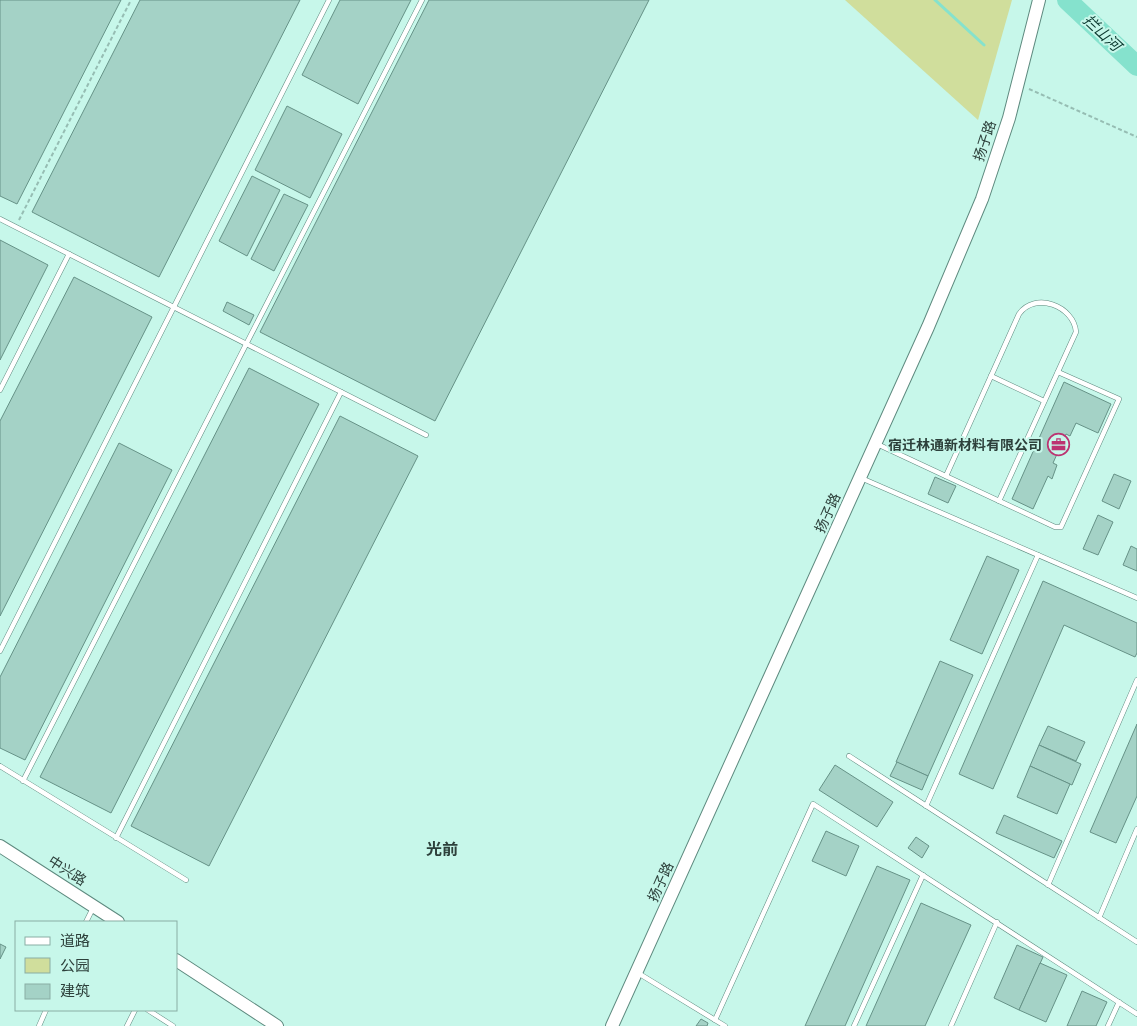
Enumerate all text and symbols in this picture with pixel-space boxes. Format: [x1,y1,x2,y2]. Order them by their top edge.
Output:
water label: 拦山河 [1079,10,1127,58]
street label: 扬子路 [969,118,1001,164]
office icon: 宿迁林通新材料有限公司 [1046,433,1070,457]
place label: 宿迁林通新材料有限公司 [888,436,1042,455]
street label: 扬子路 [811,490,845,536]
district label: 光前 [426,839,458,861]
street label: 中兴路 [44,852,90,890]
street label: 扬子路 [644,859,678,905]
legend [15,921,178,1011]
text: 道路 [60,931,90,951]
text: 公园 [60,956,90,976]
text: 建筑 [60,981,90,1001]

